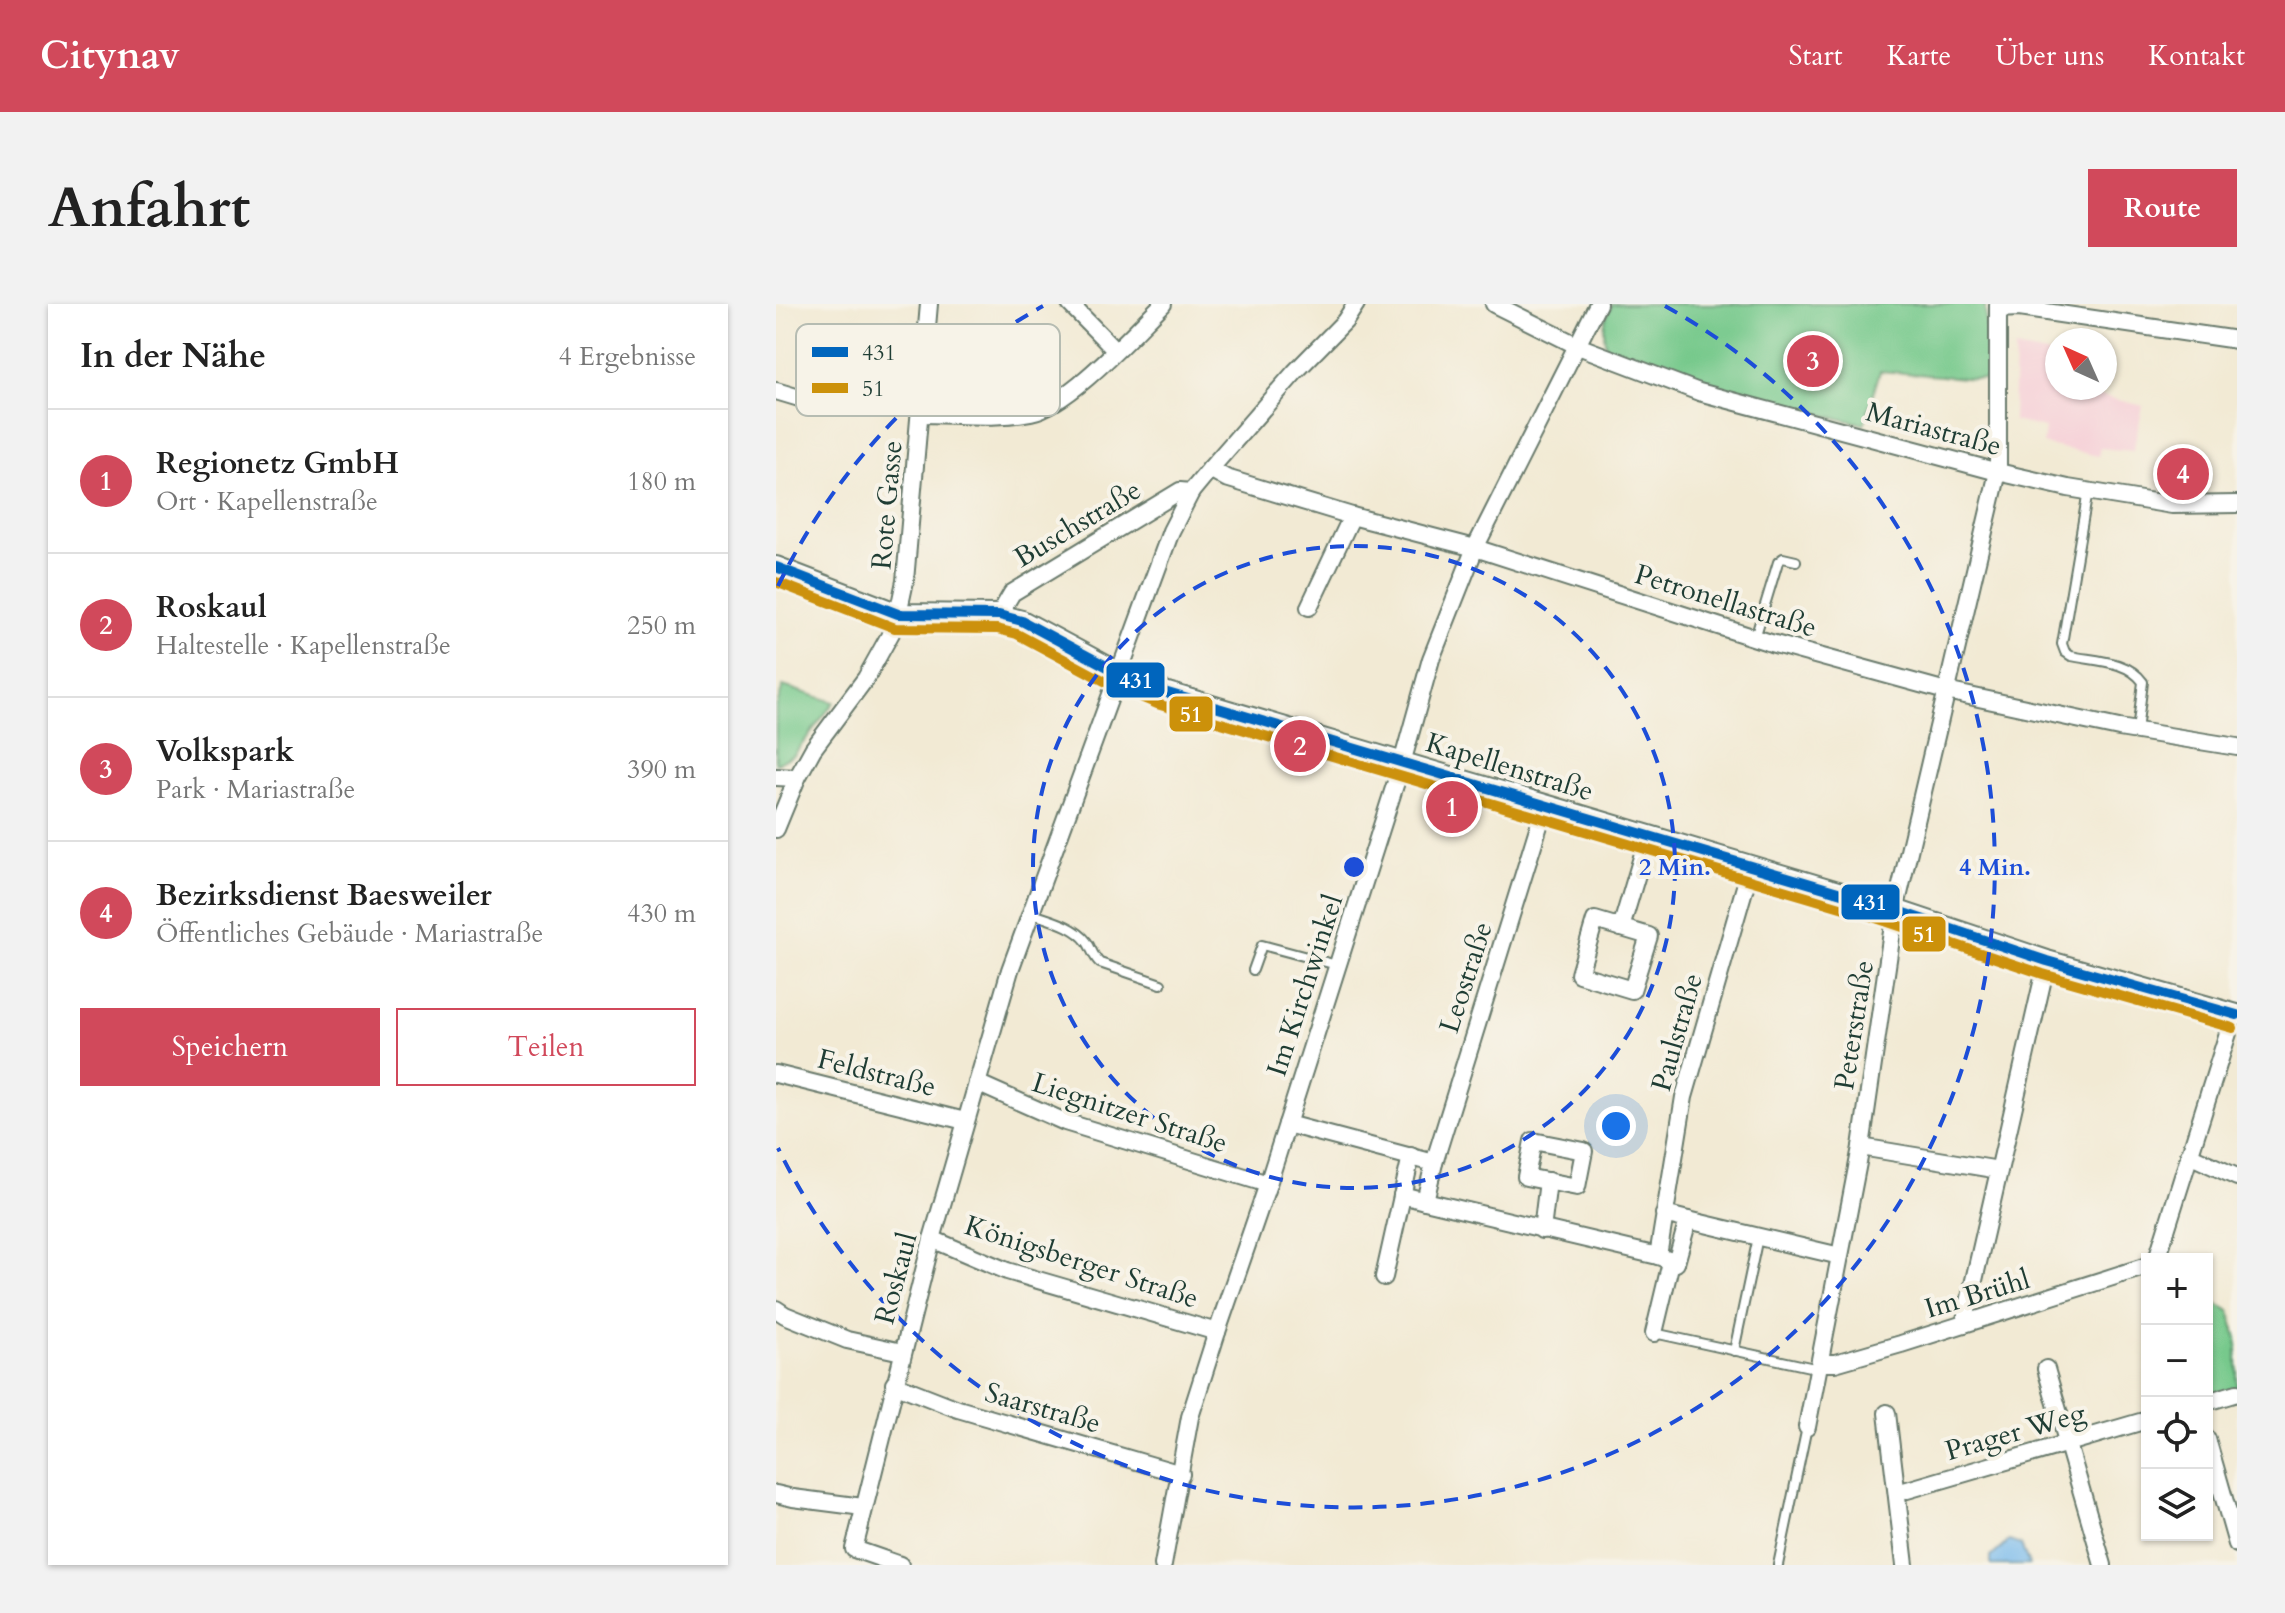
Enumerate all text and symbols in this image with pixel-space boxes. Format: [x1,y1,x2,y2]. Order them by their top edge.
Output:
text: Citynav [40,30,180,82]
text: Start [1789,37,1843,75]
text: Karte [1887,37,1951,75]
text: Über uns [1995,37,2104,75]
text: Kontakt [2148,37,2245,75]
button: Route [2088,169,2237,247]
text: Anfahrt [48,171,250,246]
legend [796,324,1060,416]
north arrow [2045,328,2117,400]
pin: 3 [1787,331,1839,391]
text: In der Nähe [80,333,266,379]
text: 431 [862,338,896,368]
text: 4 Ergebnisse [559,339,696,374]
text: 51 [862,374,885,404]
street label: Mariastraße [1862,393,2006,465]
street label: Rote Gasse [862,439,912,571]
text: Regionetz GmbH [156,443,399,484]
pin: 4 [2157,444,2209,504]
text: 1 [99,464,113,499]
text: 180 m [627,464,696,499]
street label: Buschstraße [1007,471,1148,577]
text: Ort · Kapellenstraße [156,484,378,519]
street label: Petronellastraße [1630,555,1821,647]
text: Roskaul [156,587,267,628]
text: 2 [99,608,113,643]
text: 250 m [627,608,696,643]
text: Haltestelle · Kapellenstraße [156,628,451,663]
line badge: 431 [1105,661,1166,699]
text: 431 [1119,666,1153,696]
line badge: 51 [1168,695,1214,733]
text: 51 [1180,700,1202,730]
pin: 2 [1274,716,1326,776]
street label: Kapellenstraße [1421,723,1598,810]
text: Volkspark [156,731,294,772]
text: 3 [99,752,113,787]
text: 390 m [627,752,696,787]
text: Park · Mariastraße [156,772,355,807]
pin: 1 [1426,777,1478,837]
text: 2 Min. [1639,851,1711,884]
text: 4 Min. [1959,851,2031,884]
centre of rings [1340,853,1368,881]
text: Bezirksdienst Baesweiler [156,875,492,916]
line badge: 431 [1840,883,1901,921]
text: 431 [1853,888,1887,918]
street label: Im Kirchwinkel [1258,890,1352,1081]
text: 4 [99,896,113,931]
text: 430 m [627,896,696,931]
line badge: 51 [1901,915,1947,953]
text: Öffentliches Gebäude · Mariastraße [156,916,543,951]
street label: Leostraße [1430,917,1502,1038]
text: 51 [1913,920,1935,950]
street label: Peterstraße [1825,958,1883,1093]
street label: Paulstraße [1642,969,1712,1096]
button: Speichern [80,1008,380,1086]
button: Teilen [396,1008,696,1086]
street label: Feldstraße [814,1040,940,1106]
street label: Liegnitzer Straße [1027,1063,1232,1162]
your location [1596,1106,1636,1146]
street label: Königsberger Straße [960,1206,1203,1318]
street label: Roskaul [866,1228,926,1328]
map controls [2141,1253,2213,1541]
button: + [2141,1253,2213,1325]
street label: Im Brühl [1920,1260,2034,1328]
button: − [2141,1325,2213,1397]
street label: Saarstraße [981,1373,1105,1443]
street label: Prager Weg [1941,1394,2090,1470]
button: locate [2141,1397,2213,1469]
button: layers [2141,1469,2213,1541]

